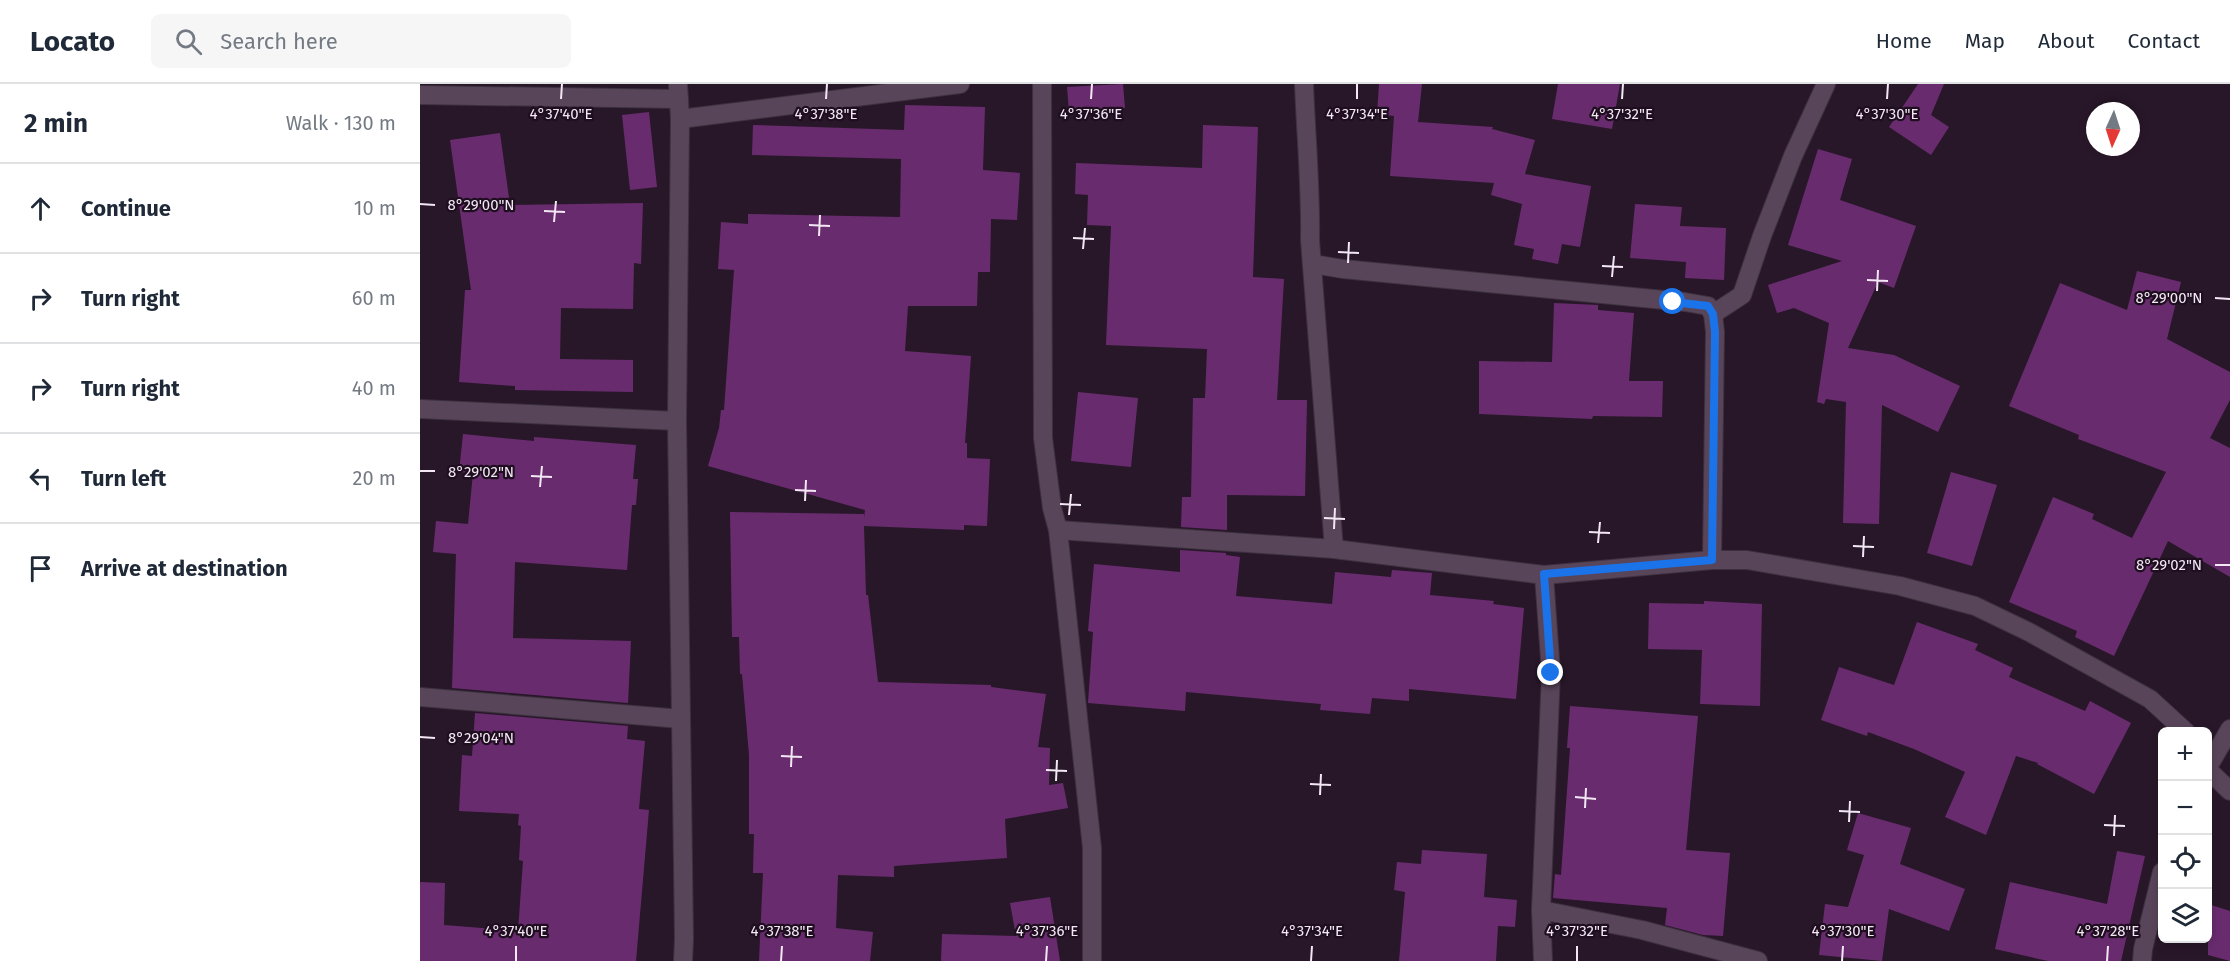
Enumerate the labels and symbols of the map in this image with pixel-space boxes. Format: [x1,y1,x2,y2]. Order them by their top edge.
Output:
north arrow [2086,102,2140,156]
text: 4°37'40"E [530,105,592,123]
text: 4°37'38"E [795,105,857,123]
text: 4°37'36"E [1060,105,1122,123]
text: 4°37'34"E [1326,105,1388,123]
text: 4°37'32"E [1591,105,1653,123]
text: 4°37'30"E [1855,105,1919,123]
text: 8°29'00"N [447,196,515,214]
route start [1659,288,1685,314]
text: 8°29'00"N [2135,289,2203,307]
text: 8°29'02"N [448,463,514,481]
text: 8°29'02"N [2136,556,2202,574]
route end [1537,659,1563,685]
text: 8°29'04"N [448,729,514,747]
text: 4°37'40"E [485,922,547,940]
text: 4°37'38"E [751,922,813,940]
text: 4°37'36"E [1016,922,1078,940]
text: 4°37'34"E [1281,922,1343,940]
text: 4°37'32"E [1546,922,1608,940]
text: 4°37'30"E [1811,922,1875,940]
text: 4°37'28"E [2077,922,2139,940]

